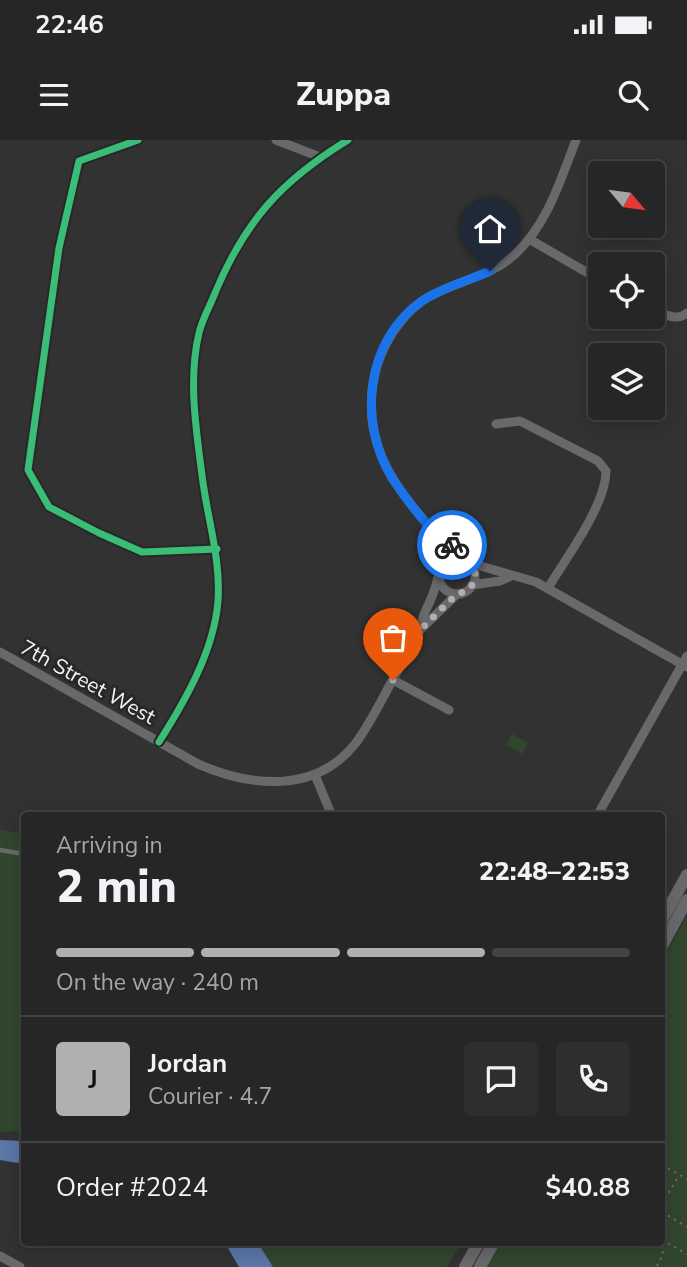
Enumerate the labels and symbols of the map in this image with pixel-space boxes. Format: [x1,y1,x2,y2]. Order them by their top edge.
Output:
north arrow [588,161,665,238]
pin [460,199,520,271]
courier [417,510,487,580]
pin [363,608,423,680]
street label: 7th Street West [15,633,161,731]

